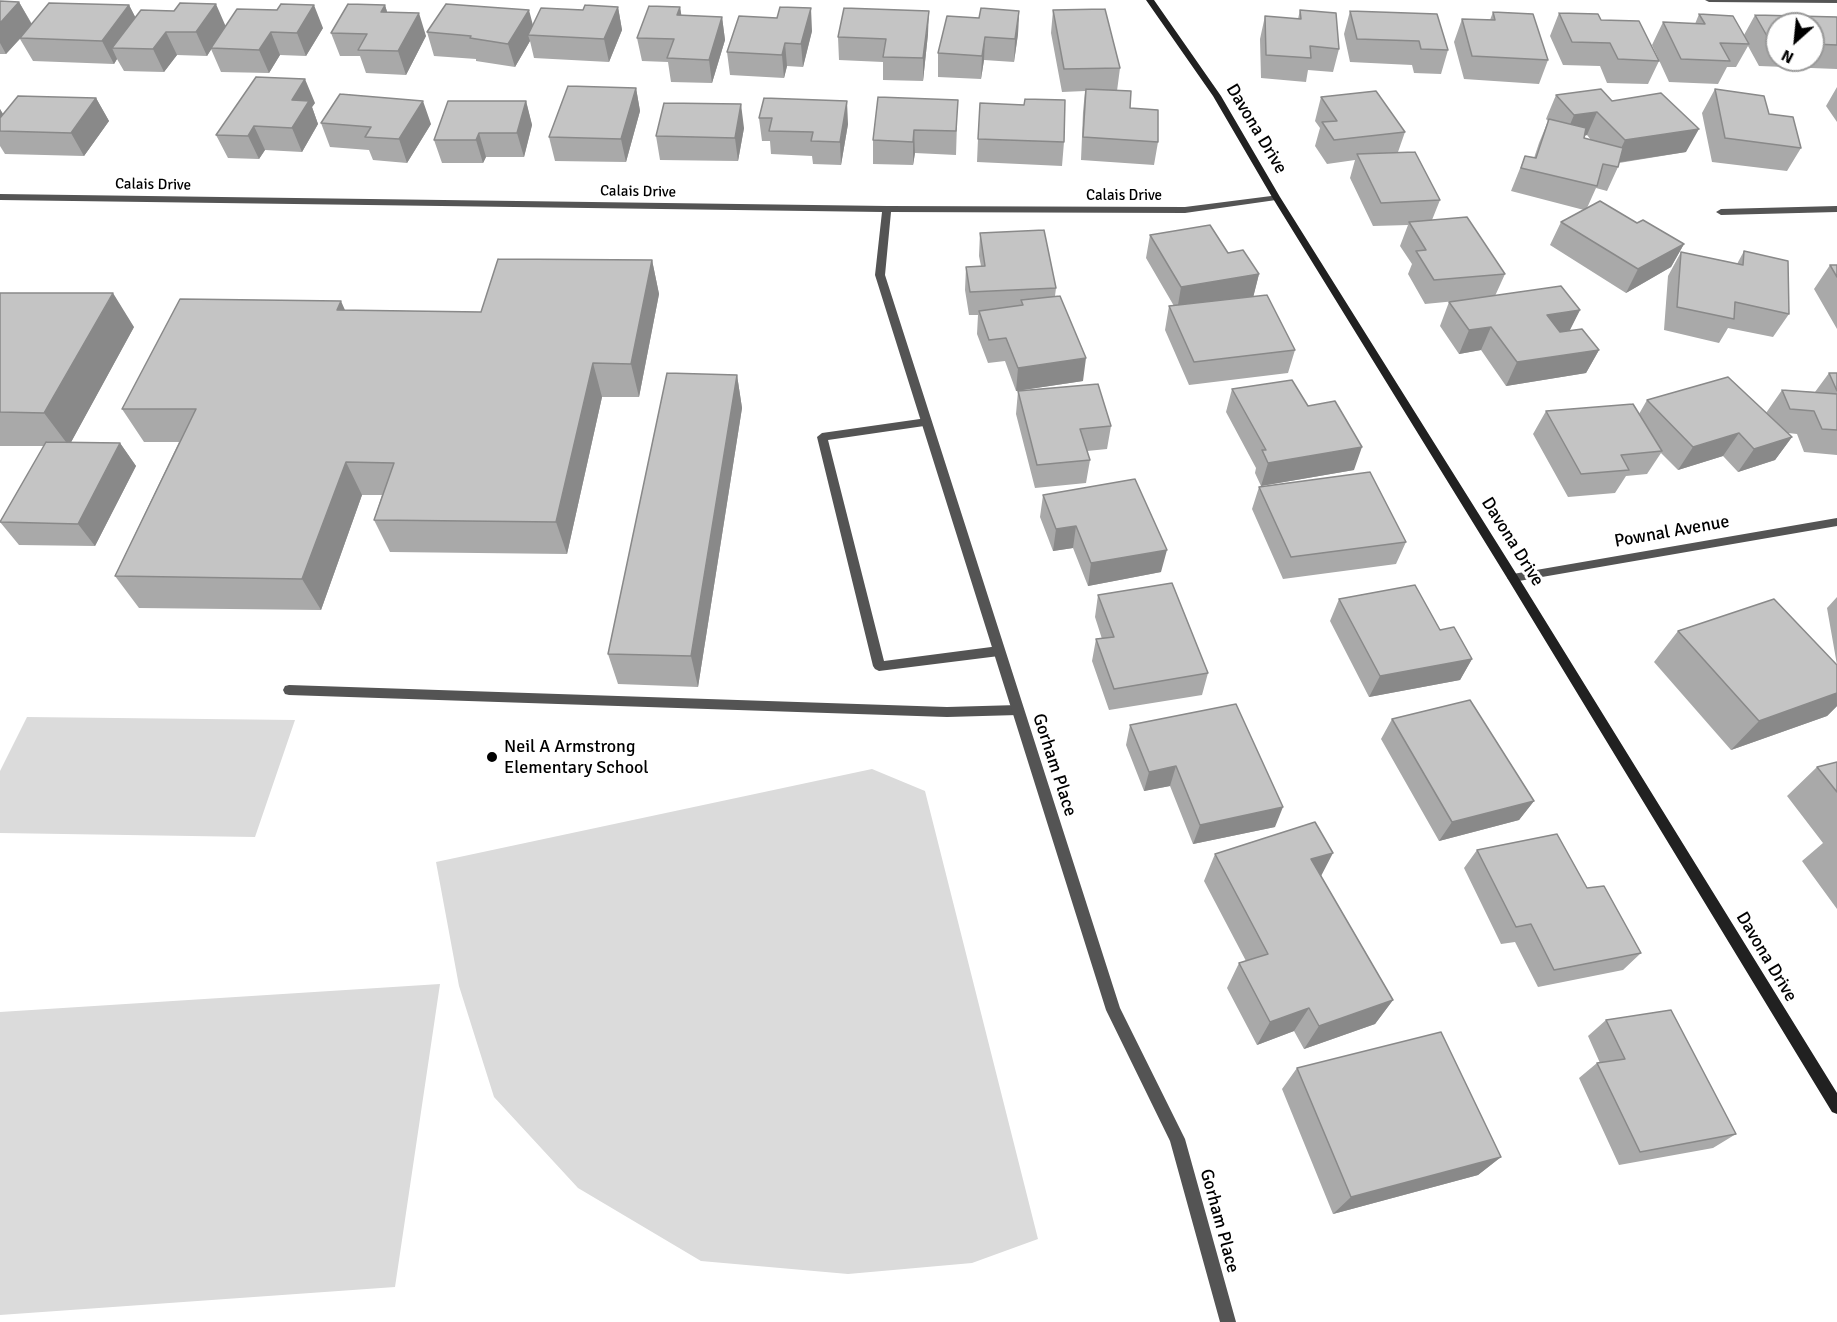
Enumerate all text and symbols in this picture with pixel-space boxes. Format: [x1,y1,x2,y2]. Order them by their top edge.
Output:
north arrow [1765,12,1825,72]
text: N [1778,45,1797,68]
street label: Davona Drive [1221,80,1291,178]
street label: Calais Drive [115,175,191,195]
street label: Calais Drive [600,182,676,202]
street label: Calais Drive [1086,187,1162,205]
street label: Davona Drive [1476,494,1548,590]
street label: Pownal Avenue [1613,511,1731,553]
street label: Gorham Place [1027,711,1081,819]
place label: Neil A Armstrong Elementary School [504,736,649,778]
marker: Neil A Armstrong Elementary School [485,750,499,764]
street label: Davona Drive [1731,908,1801,1006]
street label: Gorham Place [1195,1167,1243,1275]

